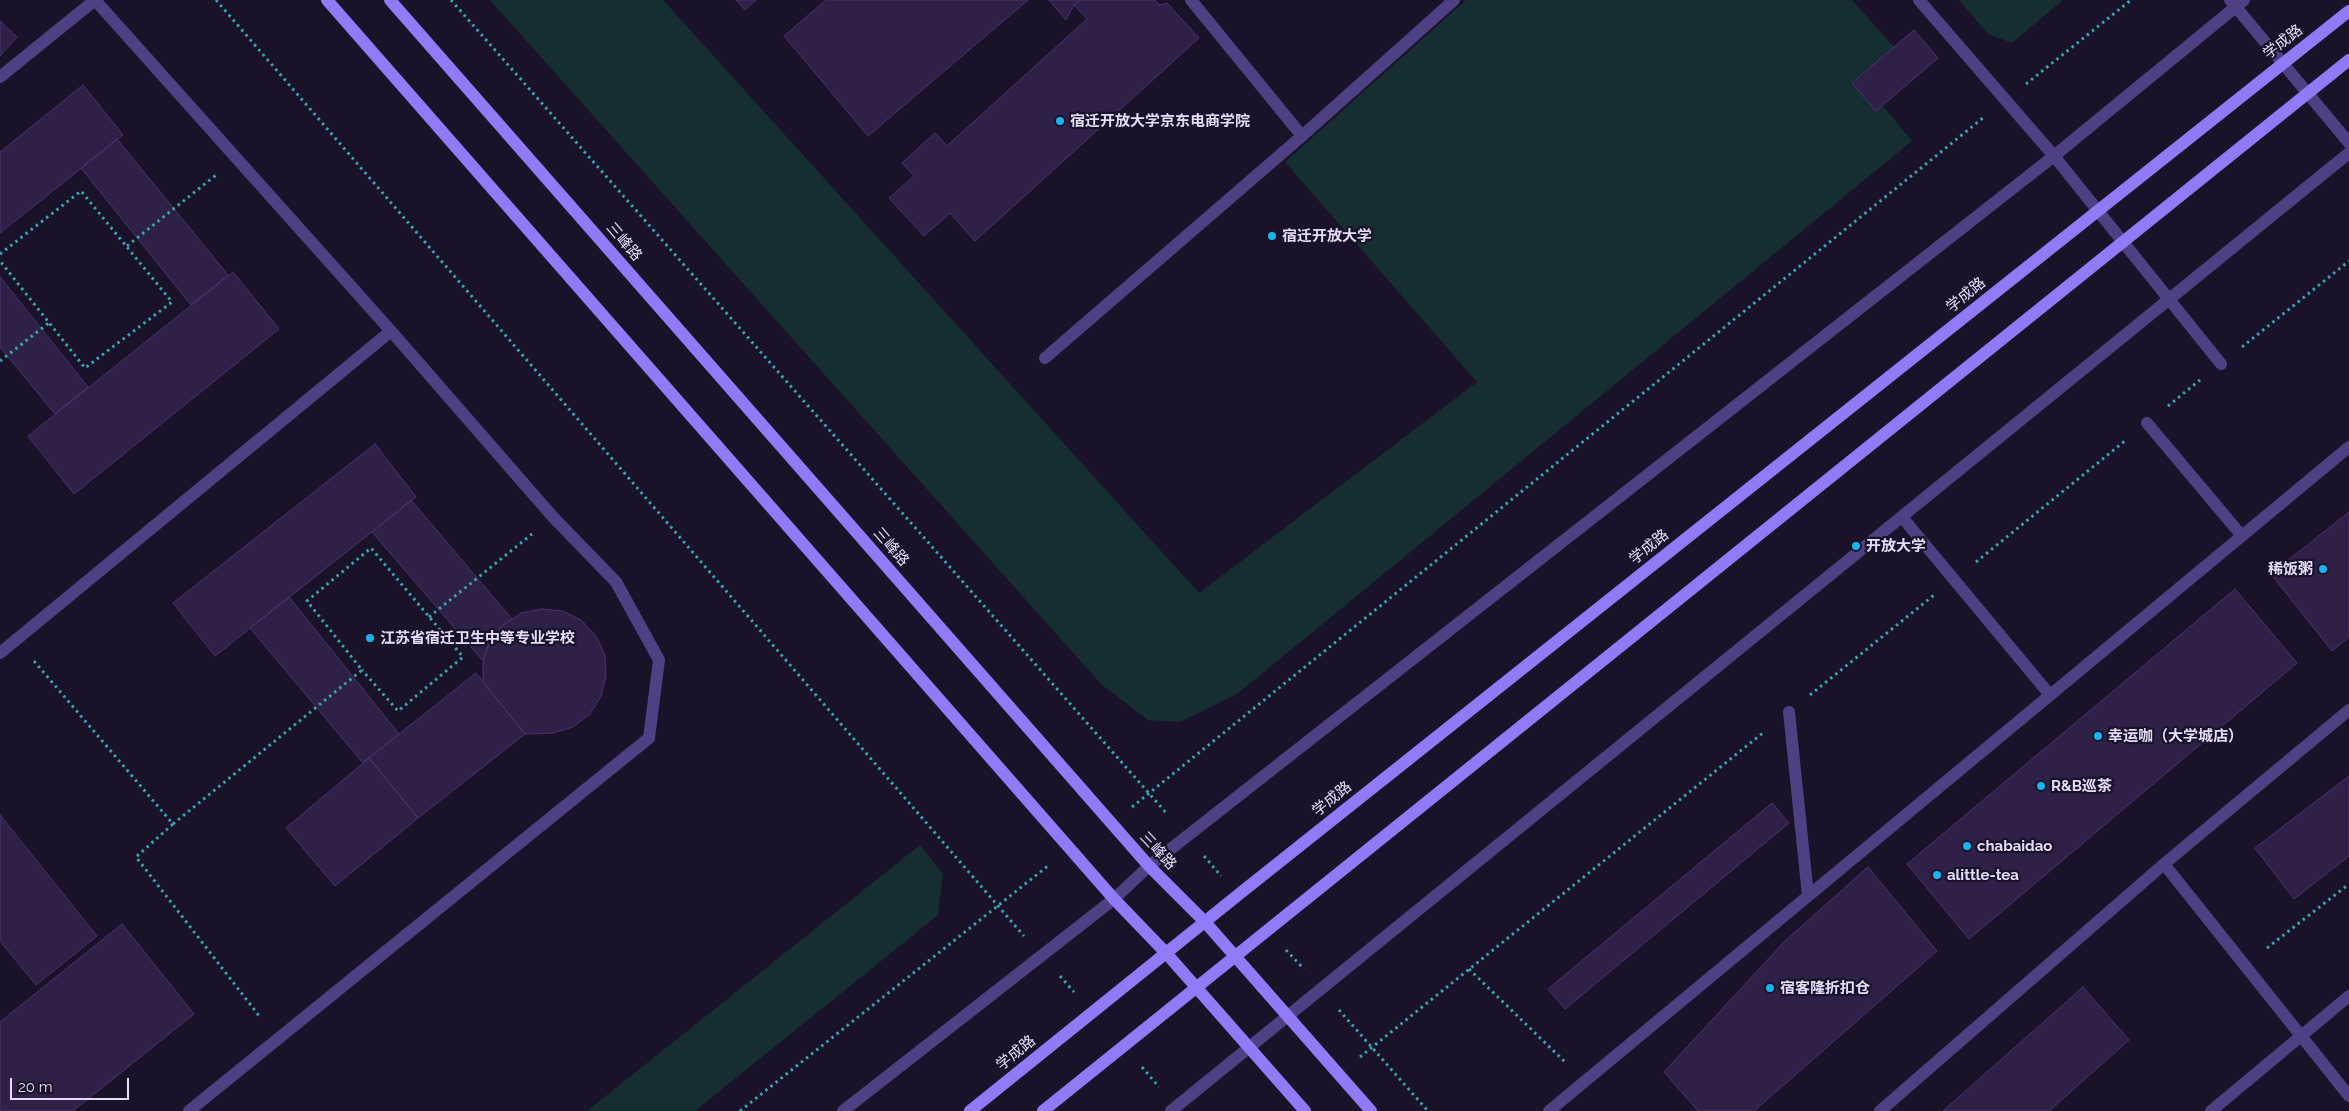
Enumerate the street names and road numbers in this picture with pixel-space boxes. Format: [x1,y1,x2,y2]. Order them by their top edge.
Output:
street label: 学成路 [2260,21,2306,63]
street label: 三峰路 [602,219,646,265]
street label: 学成路 [1943,274,1989,316]
street label: 三峰路 [869,524,913,570]
street label: 学成路 [1626,526,1672,568]
street label: 学成路 [1309,778,1355,820]
street label: 三峰路 [1136,828,1180,874]
street label: 学成路 [993,1032,1039,1074]

